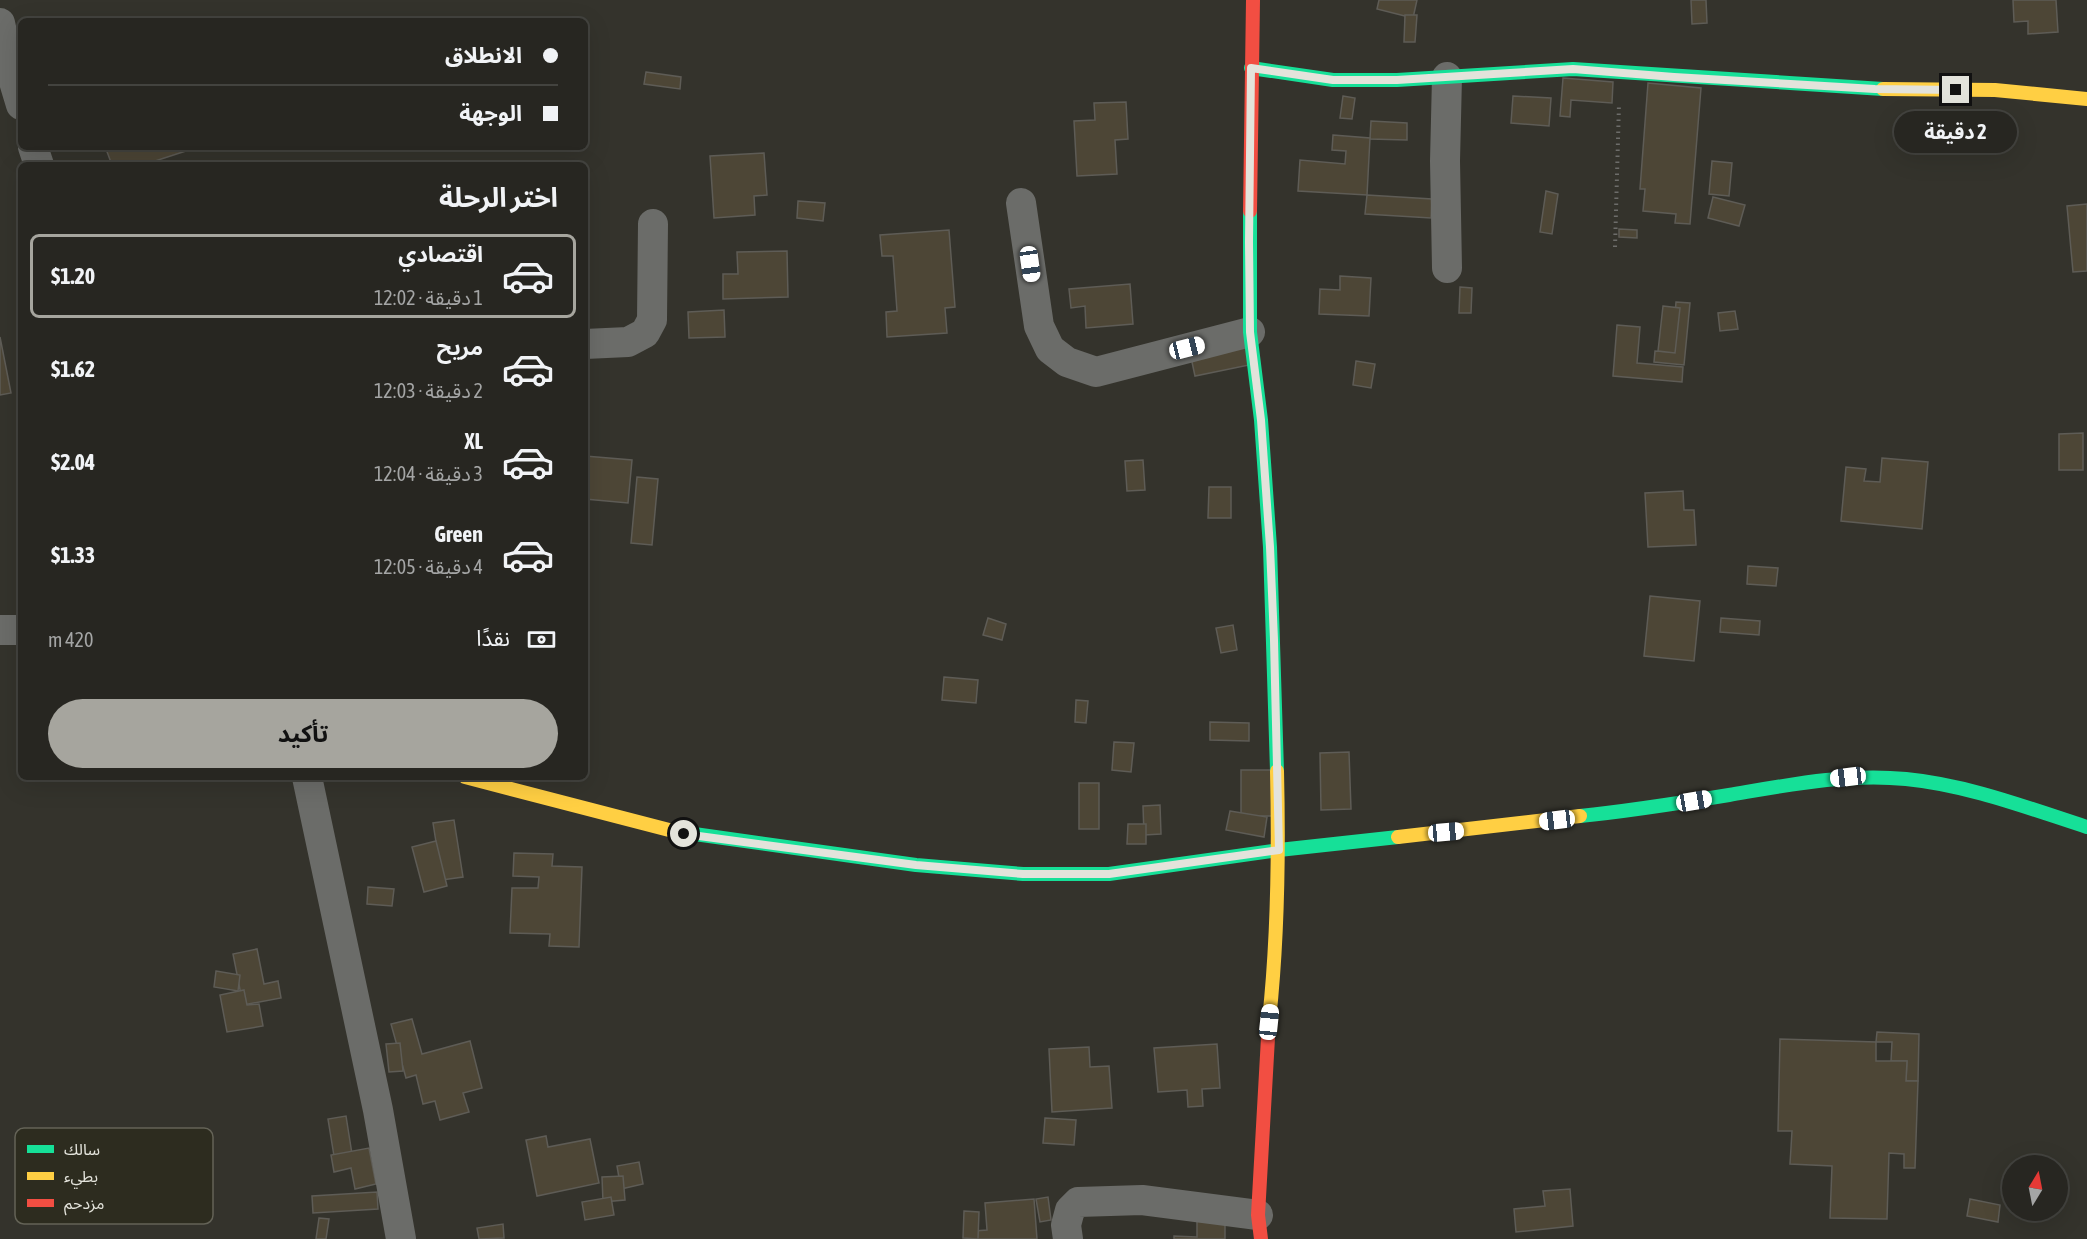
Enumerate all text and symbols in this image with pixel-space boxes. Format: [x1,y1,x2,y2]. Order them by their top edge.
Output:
text: الانطلاق [445,42,522,68]
route end [1942,76,1969,103]
text: الوجهة [459,100,522,126]
callout: 2 دقيقة [1894,111,2018,153]
text: 2 دقيقة [1924,120,1987,143]
text: اختر الرحلة [439,182,558,213]
text: اقتصادي [398,241,483,267]
car [1019,245,1041,283]
icon: car [501,249,555,303]
text: $1.20 [51,263,95,289]
text: 1 دقيقة · 12:02 [374,286,483,309]
text: مريح [437,334,483,360]
car [1167,335,1207,361]
icon: car [501,342,555,396]
text: $1.62 [51,356,95,382]
text: 2 دقيقة · 12:03 [374,379,483,402]
text: XL [465,428,483,454]
icon: car [501,435,555,489]
text: $2.04 [51,449,95,475]
text: 3 دقيقة · 12:04 [374,462,483,485]
text: Green [434,521,483,547]
icon: car [501,528,555,582]
text: $1.33 [51,542,95,568]
text: 4 دقيقة · 12:05 [374,555,483,578]
icon: cash [525,623,558,656]
text: نقدًا [476,625,510,651]
text: 420 m [48,628,93,651]
button: تأكيد [48,699,558,768]
car [1829,766,1867,788]
car [1675,789,1713,813]
car [1538,809,1576,831]
route start [670,820,697,847]
car [1427,821,1465,843]
car [1258,1003,1280,1041]
legend [15,1128,213,1224]
text: سالك [64,1140,100,1158]
north arrow [2002,1155,2068,1221]
map controls [2002,1155,2068,1221]
text: بطيء [64,1167,98,1189]
text: مزدحم [64,1194,104,1216]

